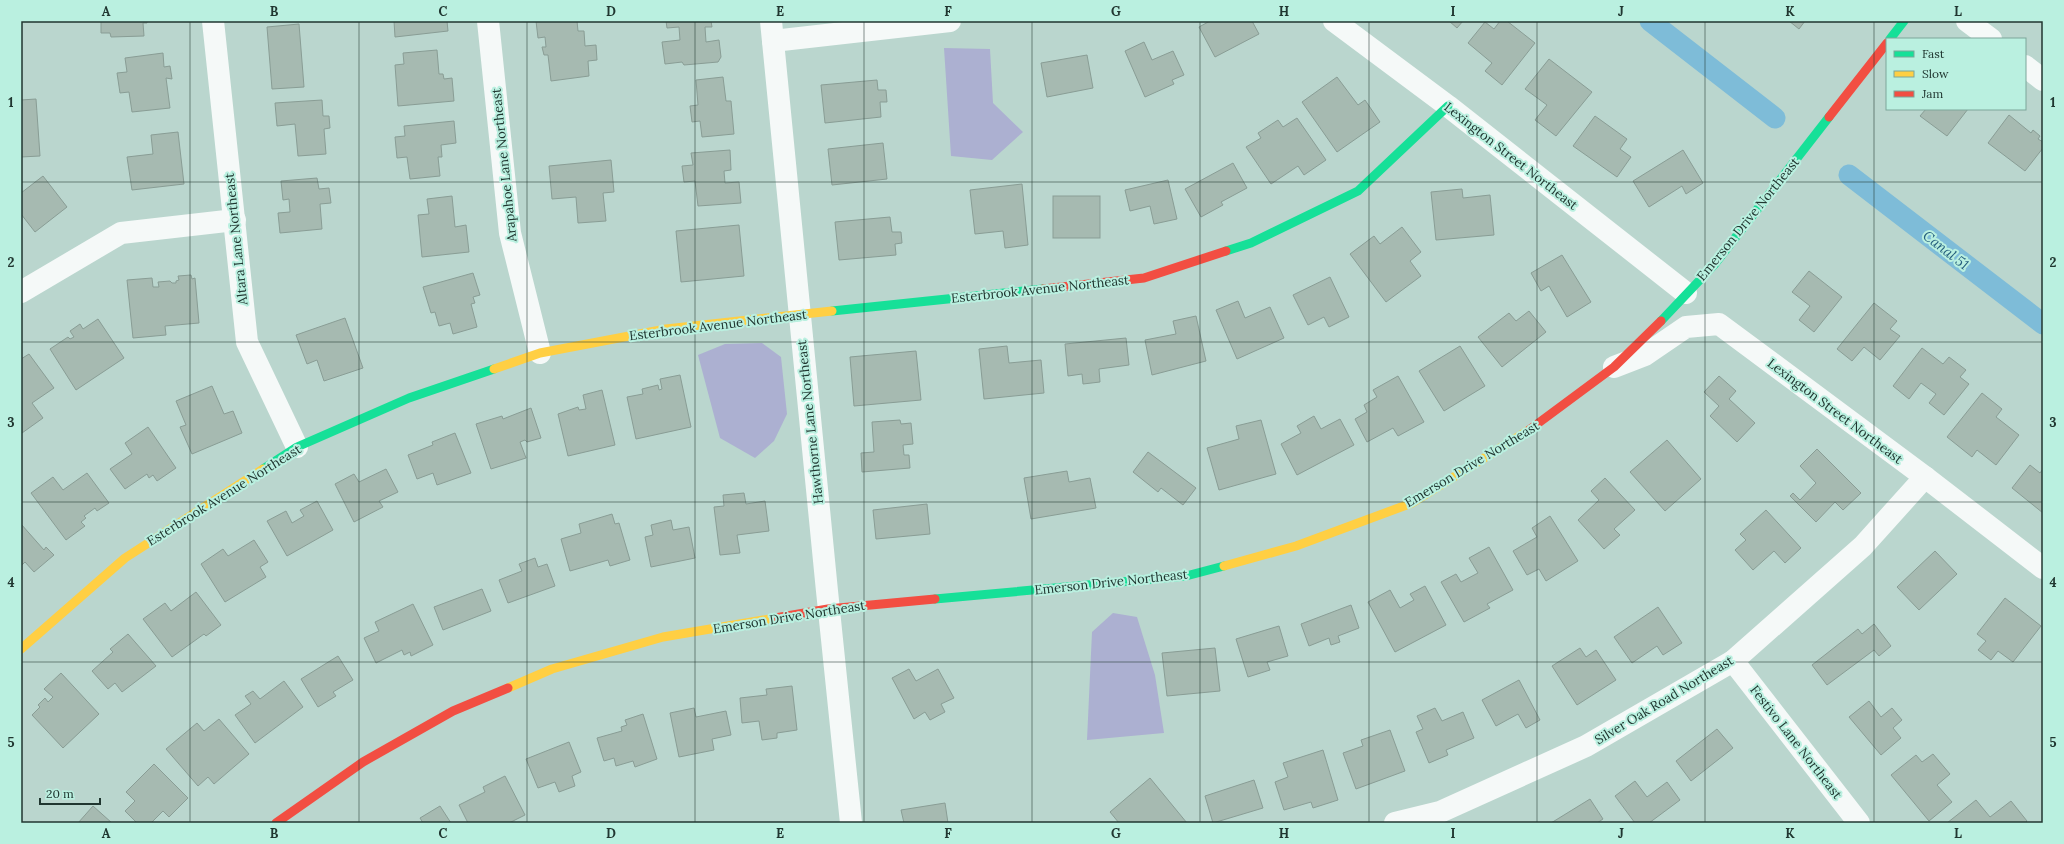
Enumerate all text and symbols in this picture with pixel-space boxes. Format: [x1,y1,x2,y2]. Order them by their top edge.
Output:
text: A [102,3,111,20]
text: B [270,3,279,20]
text: C [439,3,448,20]
text: D [606,3,616,20]
text: E [776,3,784,20]
text: F [944,3,952,20]
text: G [1111,3,1121,20]
text: H [1279,3,1289,20]
text: I [1450,3,1456,20]
text: J [1618,3,1624,20]
text: K [1785,3,1795,20]
text: L [1954,3,1962,20]
legend [1886,38,2026,110]
text: Fast [1922,46,1945,61]
text: Slow [1922,66,1949,81]
text: Jam [1921,86,1943,101]
street label: Arapahoe Lane Northeast [487,87,521,244]
text: 1 [8,94,14,111]
text: 1 [2050,94,2056,111]
street label: Lexington Street Northeast [1441,98,1581,214]
street label: Emerson Drive Northeast [1693,154,1803,284]
street label: Altara Lane Northeast [221,172,251,307]
water label: Canal 51 [1919,226,1973,274]
text: 2 [8,254,15,271]
text: 2 [2050,254,2057,271]
street label: Esterbrook Avenue Northeast [950,271,1130,307]
street label: Esterbrook Avenue Northeast [628,306,808,344]
street label: Hawthorne Lane Northeast [793,339,827,505]
street label: Lexington Street Northeast [1764,355,1906,467]
text: 3 [7,414,15,431]
text: 3 [2049,414,2057,431]
street label: Emerson Drive Northeast [1402,417,1542,511]
street label: Esterbrook Avenue Northeast [144,440,304,550]
street label: Emerson Drive Northeast [1034,566,1188,598]
text: 4 [7,574,15,591]
text: 4 [2049,574,2057,591]
street label: Emerson Drive Northeast [712,597,866,637]
street label: Silver Oak Road Northeast [1592,652,1736,748]
street label: Festivo Lane Northeast [1746,682,1846,802]
text: 5 [7,734,15,751]
text: 5 [2049,734,2057,751]
scale bar [40,780,100,806]
text: 20 m [46,786,74,801]
text: A [102,825,111,842]
text: B [270,825,279,842]
text: C [439,825,448,842]
text: D [606,825,616,842]
text: E [776,825,784,842]
text: F [944,825,952,842]
text: G [1111,825,1121,842]
text: H [1279,825,1289,842]
text: I [1450,825,1456,842]
text: J [1618,825,1624,842]
text: K [1785,825,1795,842]
text: L [1954,825,1962,842]

